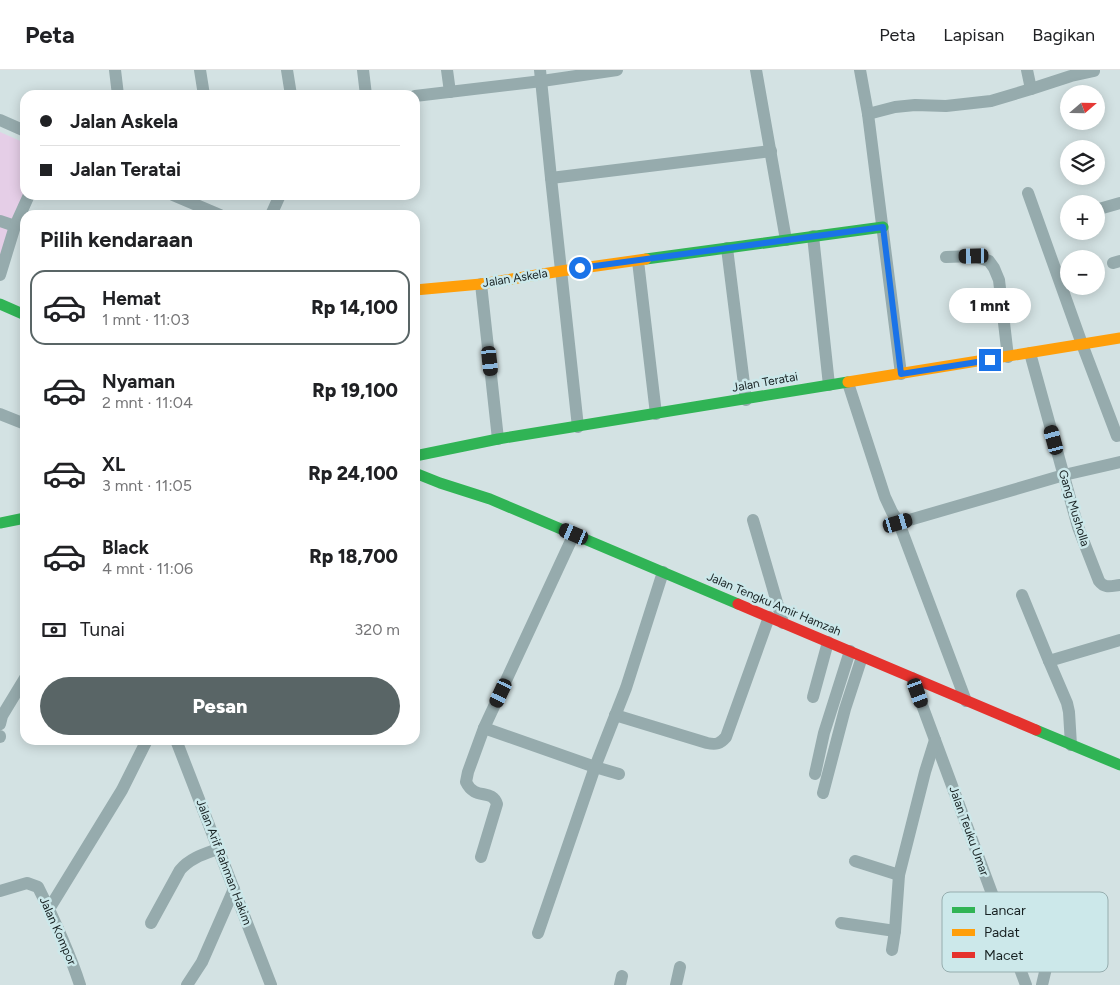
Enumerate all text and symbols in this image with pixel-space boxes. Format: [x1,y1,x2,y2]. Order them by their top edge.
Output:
text: Peta [25,20,75,49]
text: Peta [879,24,915,46]
text: Lapisan [943,24,1004,46]
text: Bagikan [1032,24,1095,46]
north arrow [1060,85,1105,130]
map controls [1060,85,1105,295]
text: Jalan Askela [70,110,178,133]
button: layers [1060,140,1105,185]
text: Jalan Teratai [70,158,181,181]
button: + [1060,195,1105,240]
text: Pilih kendaraan [40,226,193,253]
car [958,248,989,264]
button: − [1060,250,1105,295]
route start [569,257,591,279]
street label: Jalan Askela [482,266,548,290]
icon: car [42,285,87,330]
text: Hemat [102,287,161,310]
callout: 1 mnt [949,288,1031,322]
text: Rp 14,100 [311,296,398,319]
text: 1 mnt [970,296,1010,315]
text: 1 mnt · 11:03 [102,310,189,329]
car [480,345,499,377]
route end [979,349,1001,371]
icon: car [42,368,87,413]
street label: Jalan Teratai [731,369,799,395]
text: Nyaman [102,370,175,393]
text: Rp 19,100 [312,379,398,402]
text: 2 mnt · 11:04 [102,393,193,412]
car [1042,424,1065,456]
icon: car [42,451,87,496]
text: XL [102,453,125,476]
text: Rp 24,100 [308,462,398,485]
street label: Gang Musholla [1056,468,1092,548]
text: 3 mnt · 11:05 [102,476,192,495]
car [881,512,914,534]
car [557,521,590,547]
icon: car [42,534,87,579]
text: Black [102,536,149,559]
text: Rp 18,700 [309,545,398,568]
text: 4 mnt · 11:06 [102,559,193,578]
street label: Jalan Tengku Amir Hamzah [705,569,844,639]
icon: cash [40,616,68,644]
text: Tunai [80,618,125,641]
text: 320 m [355,620,400,639]
car [487,676,514,710]
car [905,676,930,710]
button: Pesan [40,677,400,735]
street label: Jalan Teuku Umar [946,784,992,878]
street label: Jalan Arif Rahman Hakim [194,797,254,927]
legend [942,892,1108,972]
street label: Jalan Kompor [37,895,79,967]
text: Lancar [984,902,1026,919]
text: Padat [984,924,1020,941]
text: Macet [984,947,1024,964]

